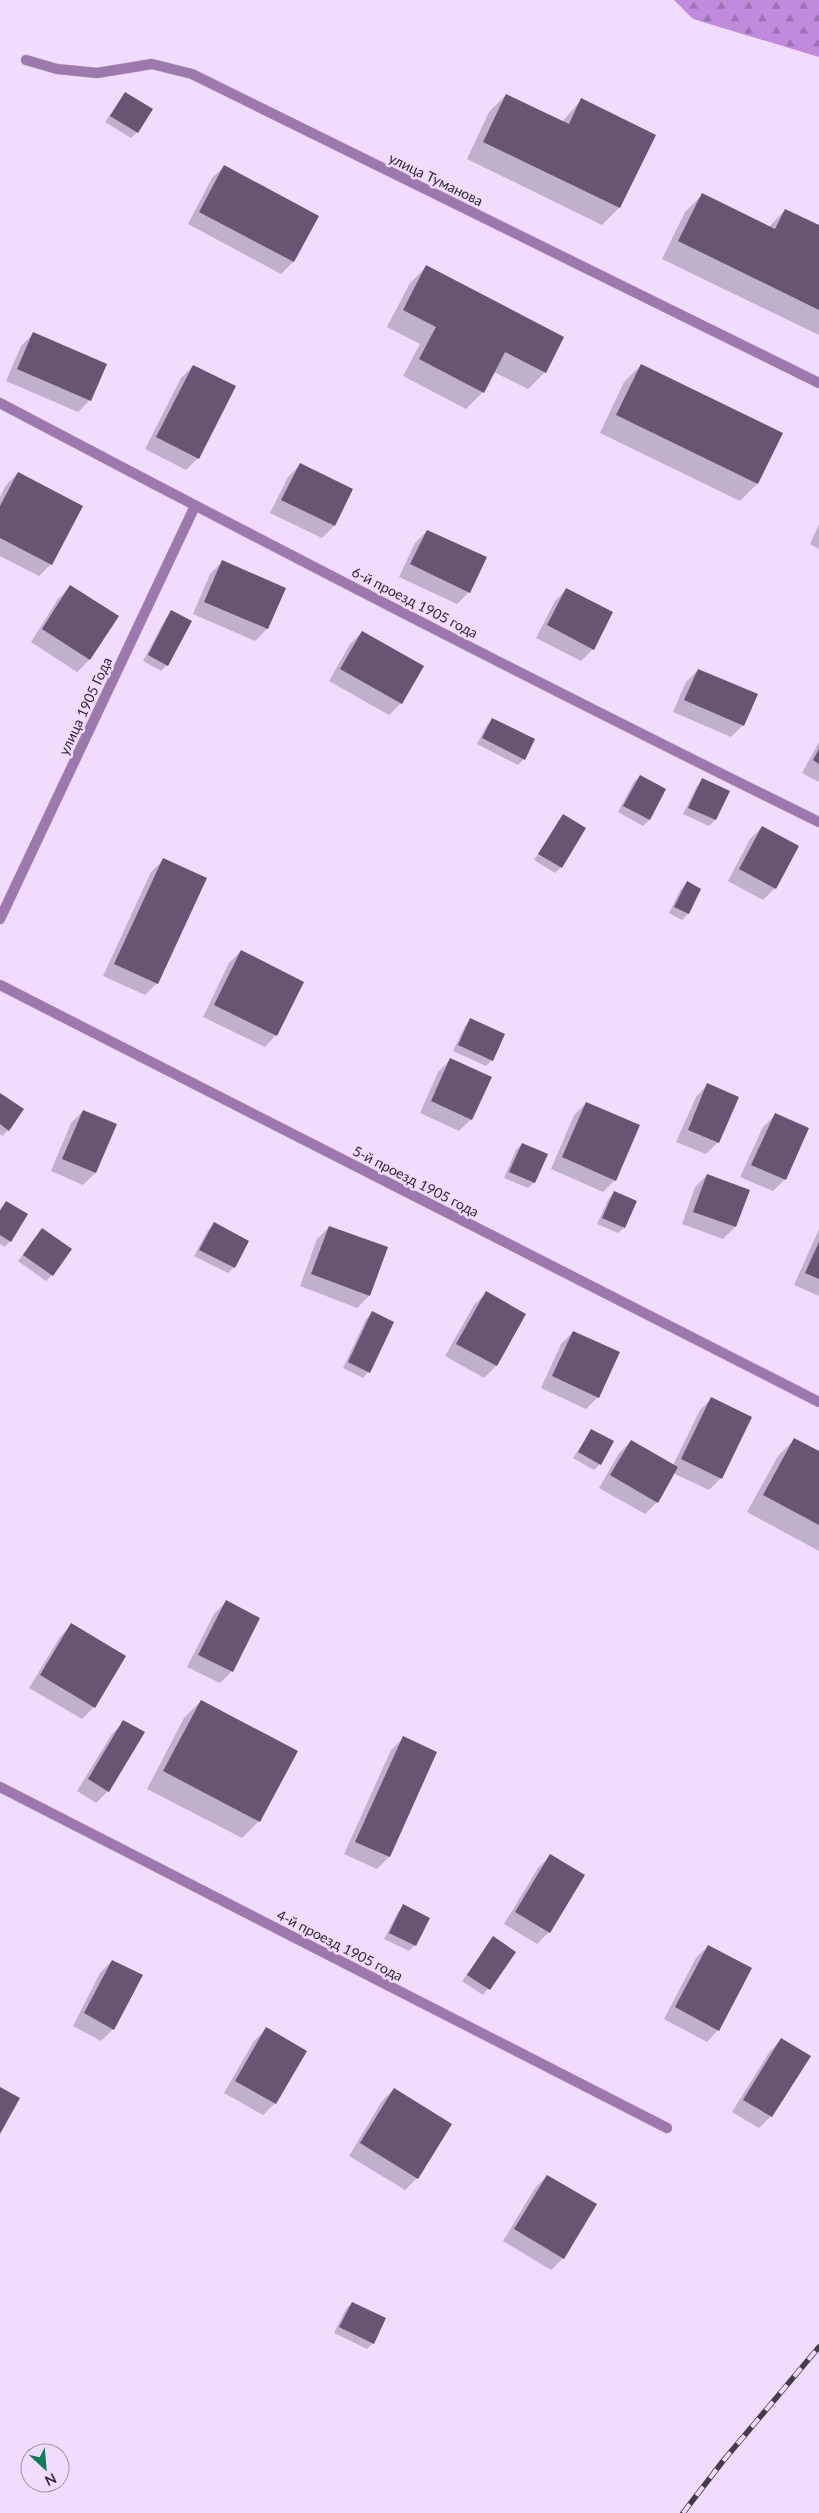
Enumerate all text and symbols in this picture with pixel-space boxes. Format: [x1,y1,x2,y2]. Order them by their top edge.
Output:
street label: улица Туманова [386,149,486,209]
street label: 6-й проезд 1905 года [349,563,481,641]
street label: улица 1905 Года [55,654,115,758]
street label: 5-й проезд 1905 года [350,1142,482,1220]
street label: 4-й проезд 1905 года [274,1906,406,1984]
north arrow [20,2443,70,2493]
text: N [42,2470,59,2490]

